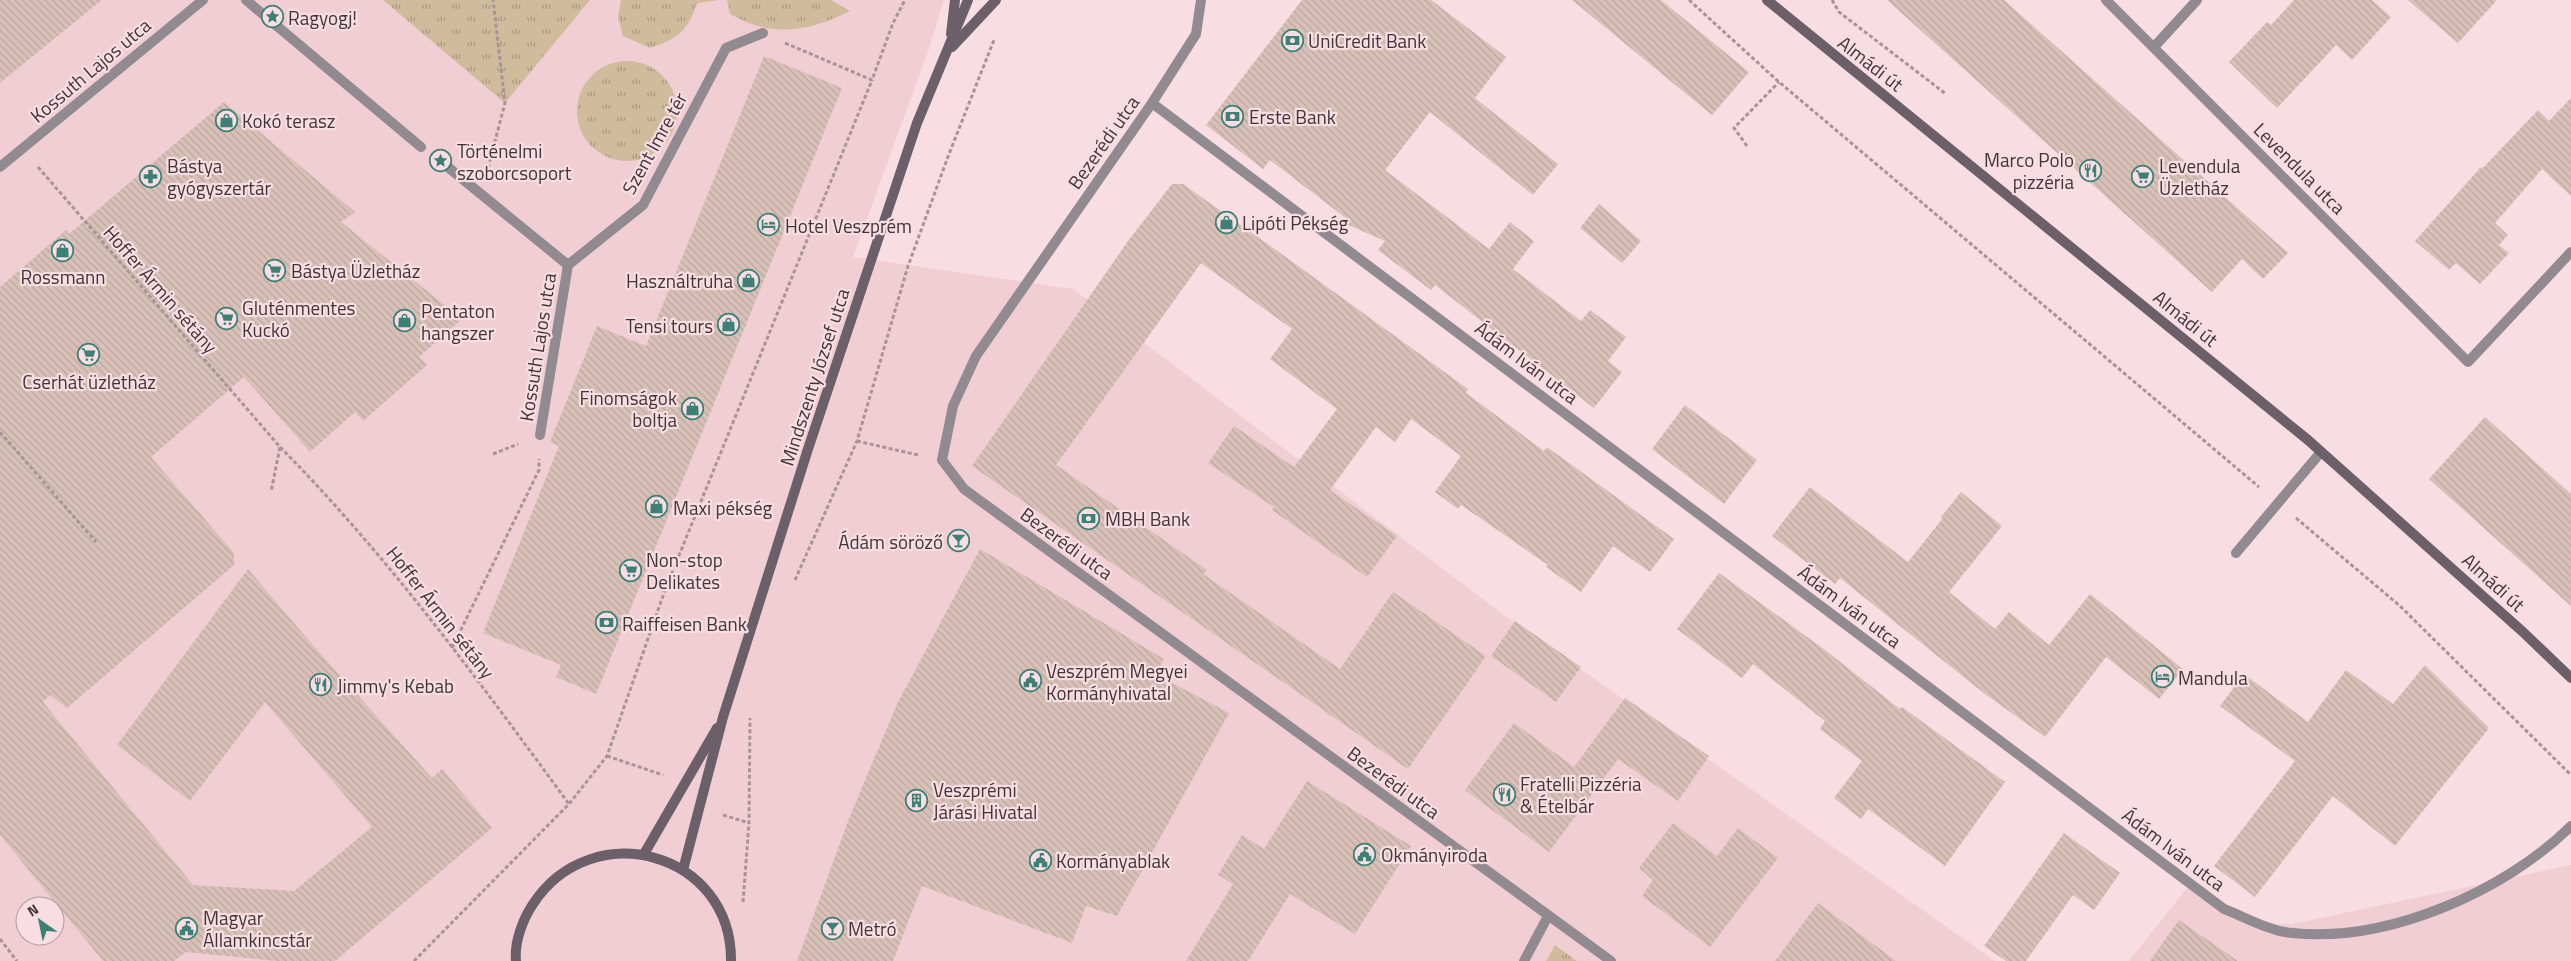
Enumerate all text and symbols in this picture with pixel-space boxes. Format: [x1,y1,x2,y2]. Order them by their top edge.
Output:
place label: Ragyogj! [288,3,357,32]
place icon: Ragyogj! [260,5,284,29]
street label: Kossuth Lajos utca [23,10,157,129]
place label: UniCredit Bank [1308,26,1426,55]
bank icon: UniCredit Bank [1280,28,1304,52]
street label: Almádi út [1832,28,1910,98]
street label: Szent Imre tér [614,86,694,199]
street label: Bezerédi utca [1060,89,1146,195]
place label: Erste Bank [1249,102,1336,131]
bank icon: Erste Bank [1221,104,1245,128]
place label: Kokó terasz [242,106,335,135]
shop icon: Kokó terasz [214,108,238,132]
street label: Levendula utca [2247,115,2353,221]
place label: Történelmi szoborcsoport [457,136,572,187]
place label: Marco Polo pizzéria [1984,145,2074,196]
place icon: Történelmi szoborcsoport [429,149,453,173]
place label: Bástya gyógyszertár [167,151,271,202]
place label: Levendula Üzletház [2159,151,2241,202]
restaurant icon: Marco Polo pizzéria [2078,158,2102,182]
pharmacy icon: Bástya gyógyszertár [139,164,163,188]
supermarket icon: Levendula Üzletház [2131,164,2155,188]
place label: Lipóti Pékség [1242,208,1349,237]
shop icon: Lipóti Pékség [1214,210,1238,234]
place label: Hotel Veszprém [785,211,912,240]
hotel icon: Hotel Veszprém [757,213,781,237]
street label: Hoffer Ármin sétány [97,218,225,360]
shop icon: Rossmann [51,238,75,262]
place label: Bástya Üzletház [291,256,420,285]
supermarket icon: Bástya Üzletház [263,258,287,282]
place label: Rossmann [20,262,106,291]
place label: Használtruha [626,266,733,295]
shop icon: Használtruha [737,268,761,292]
street label: Kossuth Lajos utca [511,270,563,423]
street label: Almádi út [2147,283,2225,353]
street label: Mindszenty József utca [772,284,857,469]
place label: Gluténmentes Kuckó [242,293,356,344]
place label: Pentaton hangszer [421,296,495,347]
supermarket icon: Gluténmentes Kuckó [214,306,238,330]
shop icon: Pentaton hangszer [393,309,417,333]
place label: Tensi tours [626,311,713,340]
shop icon: Tensi tours [717,313,741,337]
street label: Ádám Iván utca [1469,313,1585,411]
supermarket icon: Cserhát üzletház [77,343,101,367]
place label: Cserhát üzletház [22,367,156,396]
place label: Finomságok boltja [579,383,677,434]
shop icon: Finomságok boltja [681,396,705,420]
place label: Maxi pékség [673,493,773,522]
shop icon: Maxi pékség [645,495,669,519]
street label: Bezerédi utca [1015,499,1120,587]
place label: MBH Bank [1105,504,1190,533]
bank icon: MBH Bank [1077,506,1101,530]
place label: Ádám söröző [838,527,943,556]
bar icon: Ádám söröző [947,529,971,553]
street label: Hoffer Ármin sétány [380,539,502,685]
place label: Non-stop Delikates [646,545,723,596]
street label: Almádi út [2456,546,2532,619]
street label: Ádám Iván utca [1792,557,1908,655]
supermarket icon: Non-stop Delikates [618,558,642,582]
place label: Raiffeisen Bank [622,609,747,638]
bank icon: Raiffeisen Bank [594,611,618,635]
place label: Veszprém Megyei Kormányhivatal [1046,656,1188,707]
place label: Mandula [2178,663,2248,692]
hotel icon: Mandula [2150,665,2174,689]
public building icon: Veszprém Megyei Kormányhivatal [1018,669,1042,693]
place label: Jimmy's Kebab [337,671,454,700]
restaurant icon: Jimmy's Kebab [309,673,333,697]
street label: Bezerédi utca [1342,738,1447,826]
place label: Fratelli Pizzéria & Ételbár [1520,769,1642,820]
place label: Veszprémi Járási Hivatal [933,775,1037,826]
restaurant icon: Fratelli Pizzéria & Ételbár [1492,782,1516,806]
building icon: Veszprémi Járási Hivatal [905,788,929,812]
street label: Ádám Iván utca [2116,800,2232,898]
place label: Okmányiroda [1381,840,1488,869]
public building icon: Okmányiroda [1353,842,1377,866]
place label: Kormányablak [1056,846,1170,875]
public building icon: Kormányablak [1028,848,1052,872]
north arrow [15,896,65,946]
text: N [23,898,42,921]
place label: Magyar Államkincstár [203,903,312,954]
place label: Metró [848,914,897,943]
public building icon: Magyar Államkincstár [175,916,199,940]
bar icon: Metró [820,916,844,940]

